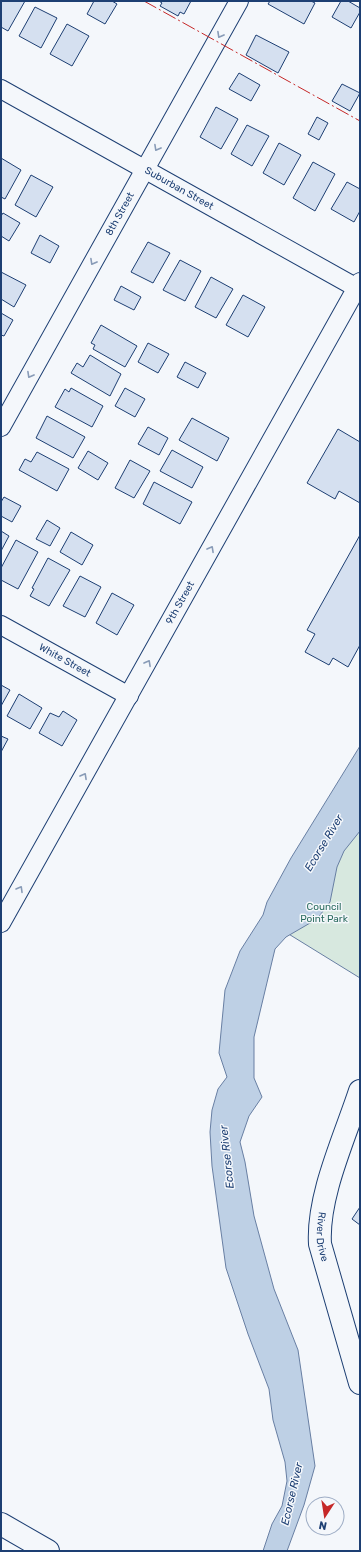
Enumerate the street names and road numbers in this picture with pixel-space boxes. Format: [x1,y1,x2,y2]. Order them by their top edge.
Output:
street label: Suburban Street [143,165,216,213]
street label: 8th Street [103,190,137,238]
street label: 9th Street [164,579,197,626]
street label: White Street [37,641,93,680]
street label: River Drive [314,1211,331,1263]

